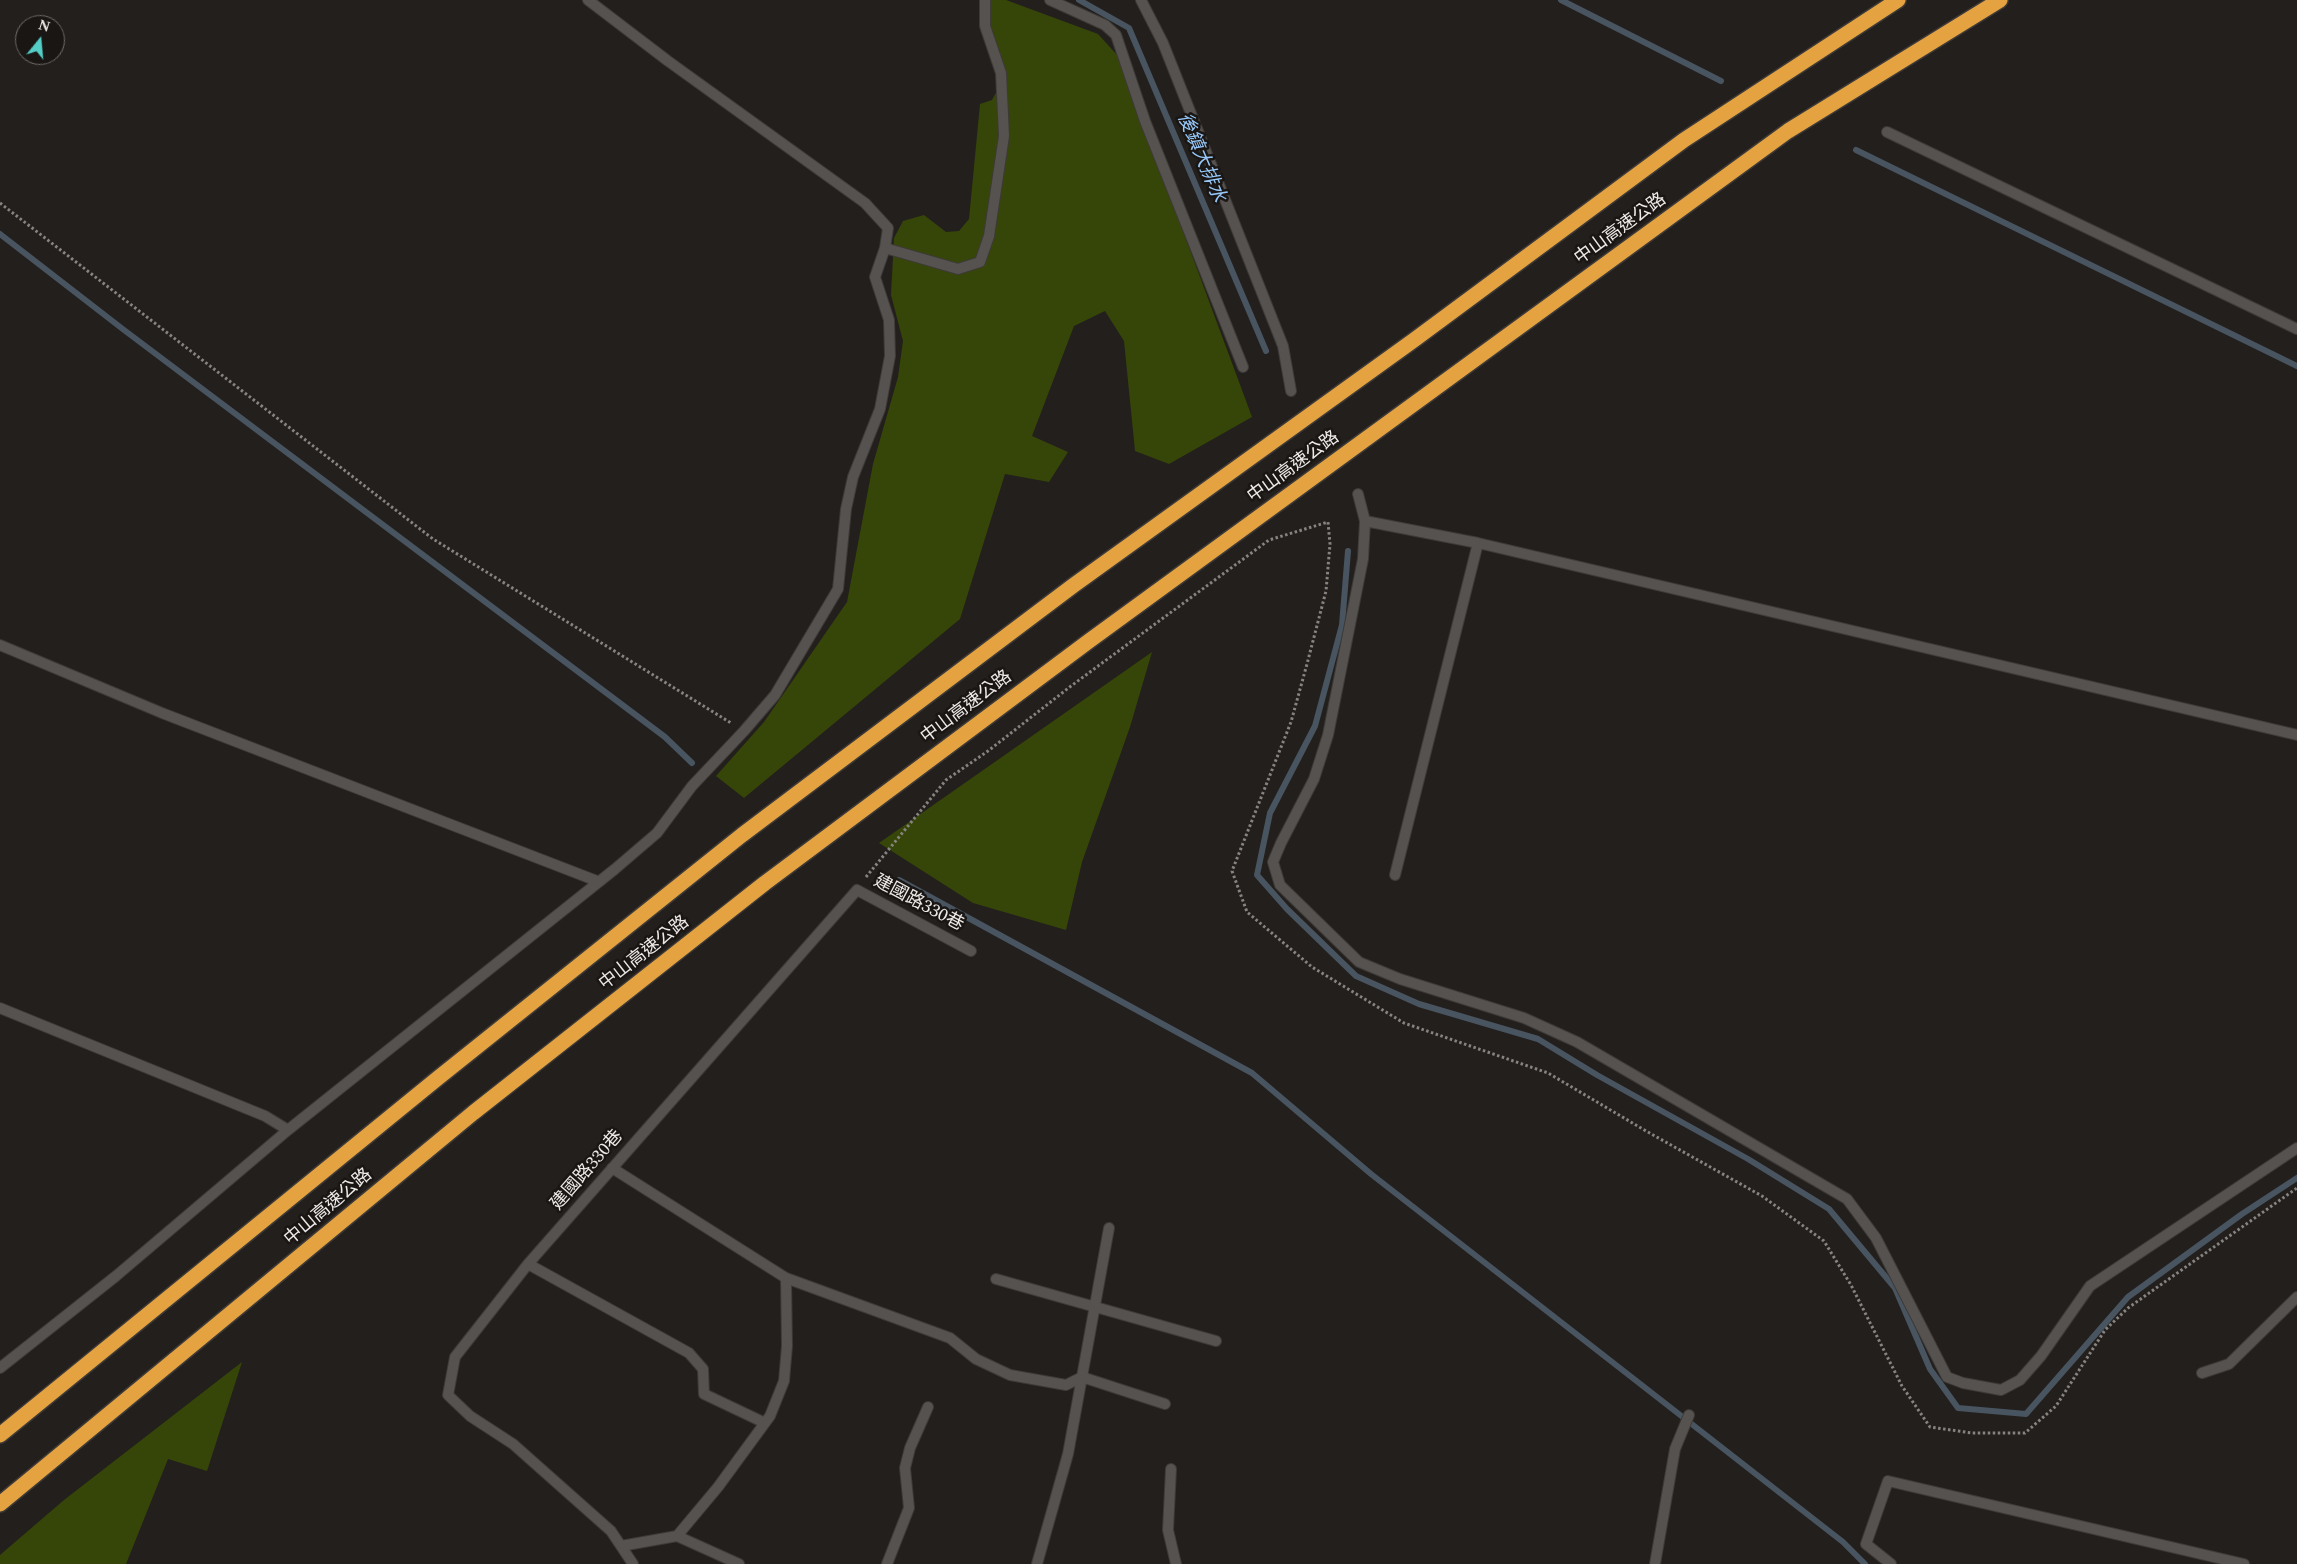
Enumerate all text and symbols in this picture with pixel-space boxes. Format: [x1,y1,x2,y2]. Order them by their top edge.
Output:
text: N [36,14,53,38]
north arrow [15,15,65,65]
water label: 後鎮大排水 [1171,110,1229,206]
street label: 中山高速公路 [1571,190,1671,270]
street label: 中山高速公路 [1244,428,1344,508]
street label: 中山高速公路 [917,667,1017,749]
street label: 建國路330巷 [869,871,967,937]
street label: 中山高速公路 [596,912,694,996]
street label: 建國路330巷 [547,1127,629,1215]
street label: 中山高速公路 [281,1165,377,1251]

